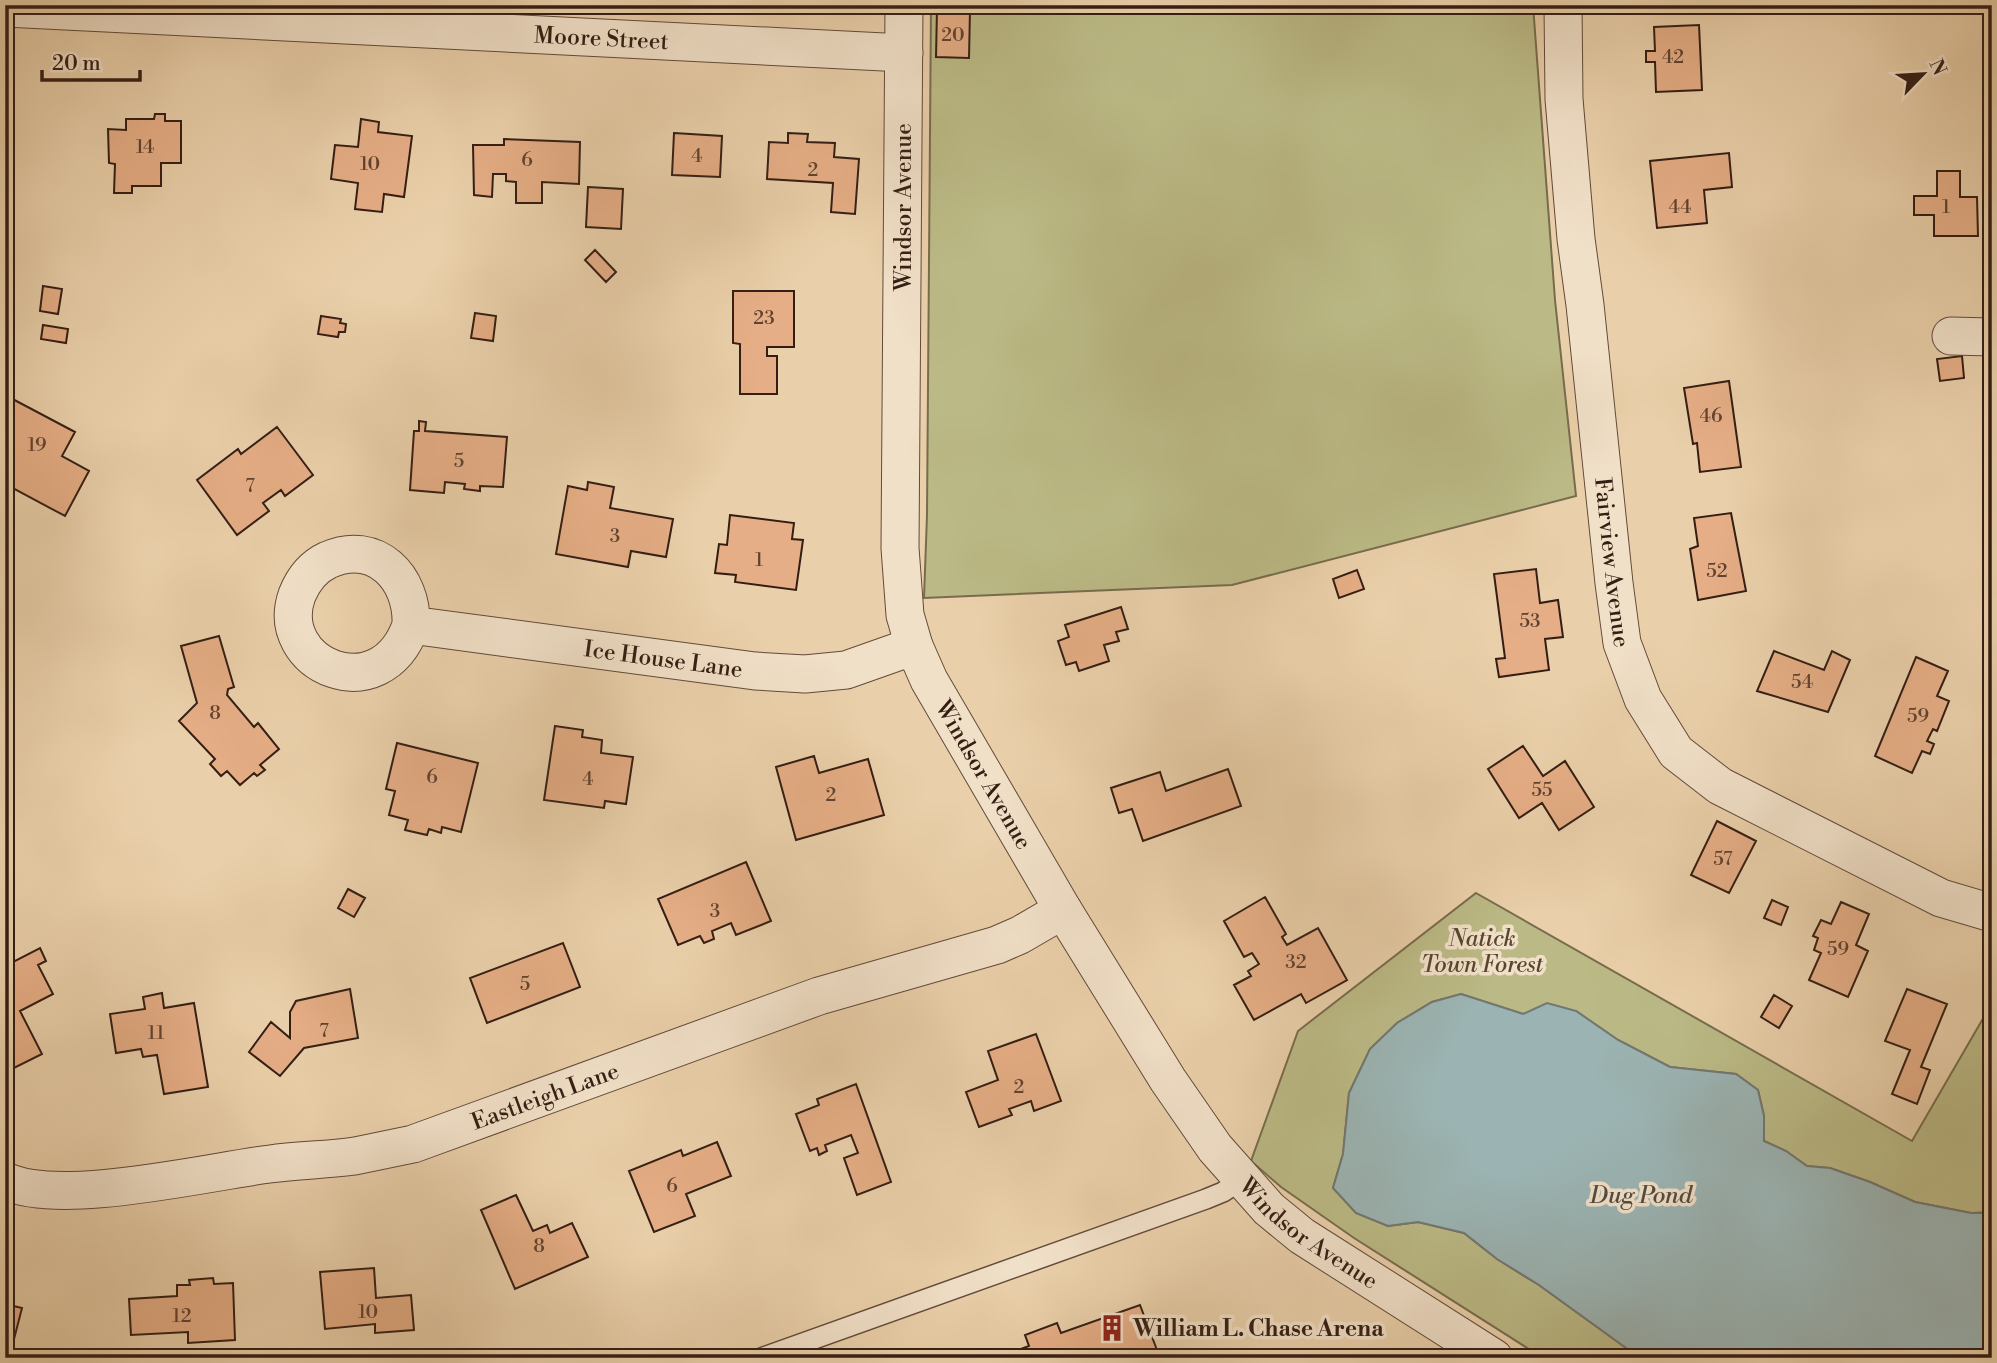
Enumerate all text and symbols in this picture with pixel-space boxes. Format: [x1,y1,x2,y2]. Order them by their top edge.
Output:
street label: Moore Street [533,21,669,56]
house number: 20 [941,23,965,47]
scale bar [42,38,140,82]
north arrow [1888,38,1958,108]
house number: 42 [1662,45,1684,69]
text: 20 m [52,51,101,77]
text: N [1923,55,1952,79]
street label: Windsor Avenue [890,123,918,292]
house number: 14 [136,135,154,159]
house number: 4 [691,144,703,168]
house number: 6 [521,148,533,172]
house number: 10 [360,152,380,176]
house number: 2 [808,158,818,182]
house number: 44 [1669,195,1692,219]
house number: 1 [1942,195,1950,219]
house number: 23 [753,306,775,330]
house number: 46 [1700,404,1722,428]
house number: 19 [27,433,47,457]
house number: 5 [454,449,464,473]
house number: 7 [245,474,255,498]
street label: Fairview Avenue [1588,476,1635,649]
house number: 3 [610,524,620,548]
house number: 1 [755,548,763,572]
house number: 52 [1706,559,1728,583]
house number: 53 [1520,609,1540,633]
street label: Ice House Lane [582,635,744,684]
house number: 54 [1791,670,1813,694]
street label: Windsor Avenue [928,694,1038,855]
house number: 8 [209,701,221,725]
house number: 59 [1907,704,1929,728]
house number: 6 [426,765,438,789]
house number: 4 [582,767,594,791]
house number: 55 [1532,778,1552,802]
house number: 2 [826,783,836,807]
house number: 57 [1713,847,1733,871]
house number: 3 [710,899,720,923]
park label: Natick Town Forest [1421,925,1543,979]
house number: 59 [1827,937,1849,961]
house number: 32 [1285,950,1307,974]
house number: 5 [520,972,530,996]
house number: 7 [319,1019,329,1043]
house number: 11 [148,1021,165,1045]
street label: Eastleigh Lane [468,1057,623,1137]
house number: 2 [1014,1075,1024,1099]
street label: Windsor Avenue [1232,1171,1383,1296]
house number: 6 [666,1174,678,1198]
water label: Dug Pond [1589,1181,1694,1211]
house number: 8 [533,1234,545,1258]
house number: 10 [358,1300,378,1324]
house number: 12 [172,1304,192,1328]
building icon: William L. Chase Arena [1097,1313,1127,1343]
place label: William L. Chase Arena [1132,1315,1384,1343]

